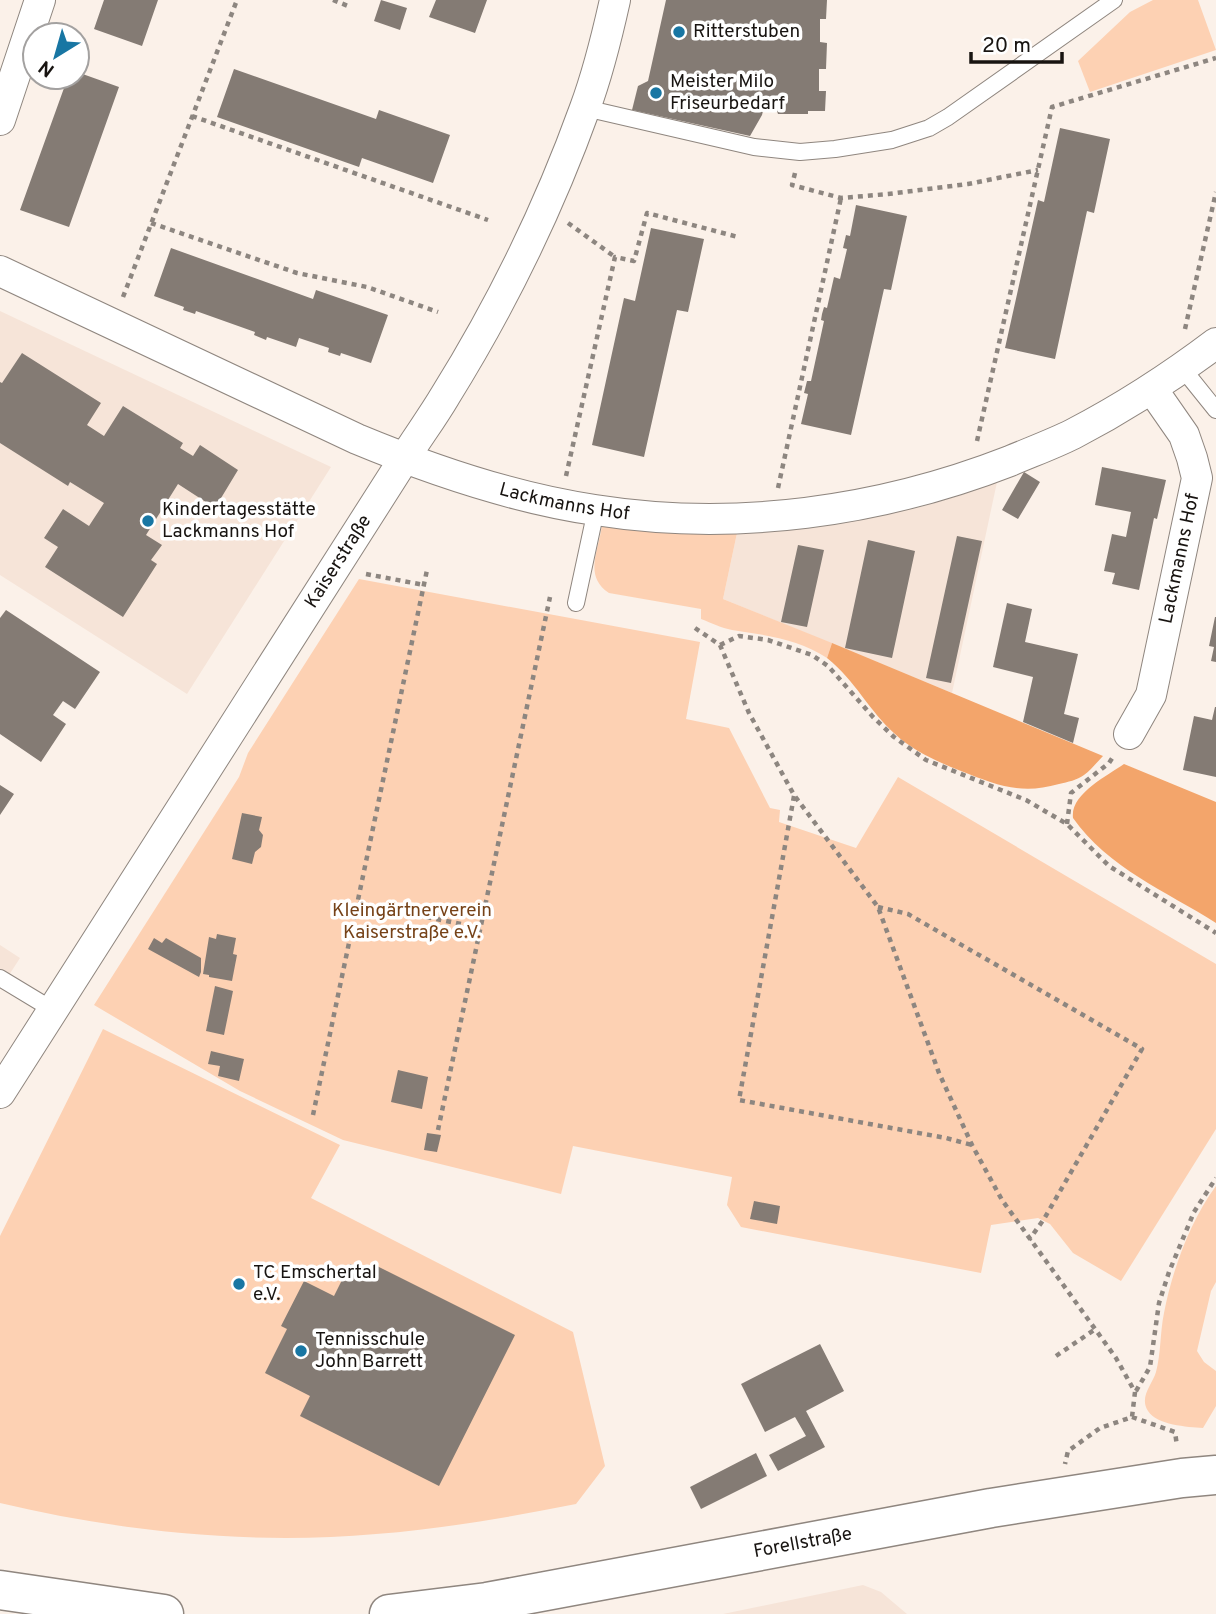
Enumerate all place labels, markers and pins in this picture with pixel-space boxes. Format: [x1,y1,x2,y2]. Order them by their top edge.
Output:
place label: Ritterstuben [693,20,800,44]
marker: Ritterstuben [671,24,687,40]
place label: Meister Milo Friseurbedarf [670,70,785,116]
marker: Meister Milo Friseurbedarf [648,85,664,101]
place label: Kindertagesstätte Lackmanns Hof [162,498,316,544]
marker: Kindertagesstätte Lackmanns Hof [140,513,156,529]
place label: TC Emschertal e.V. [253,1261,377,1307]
marker: TC Emschertal e.V. [231,1276,247,1292]
place label: Tennisschule John Barrett [315,1328,425,1374]
marker: Tennisschule John Barrett [293,1343,309,1359]

